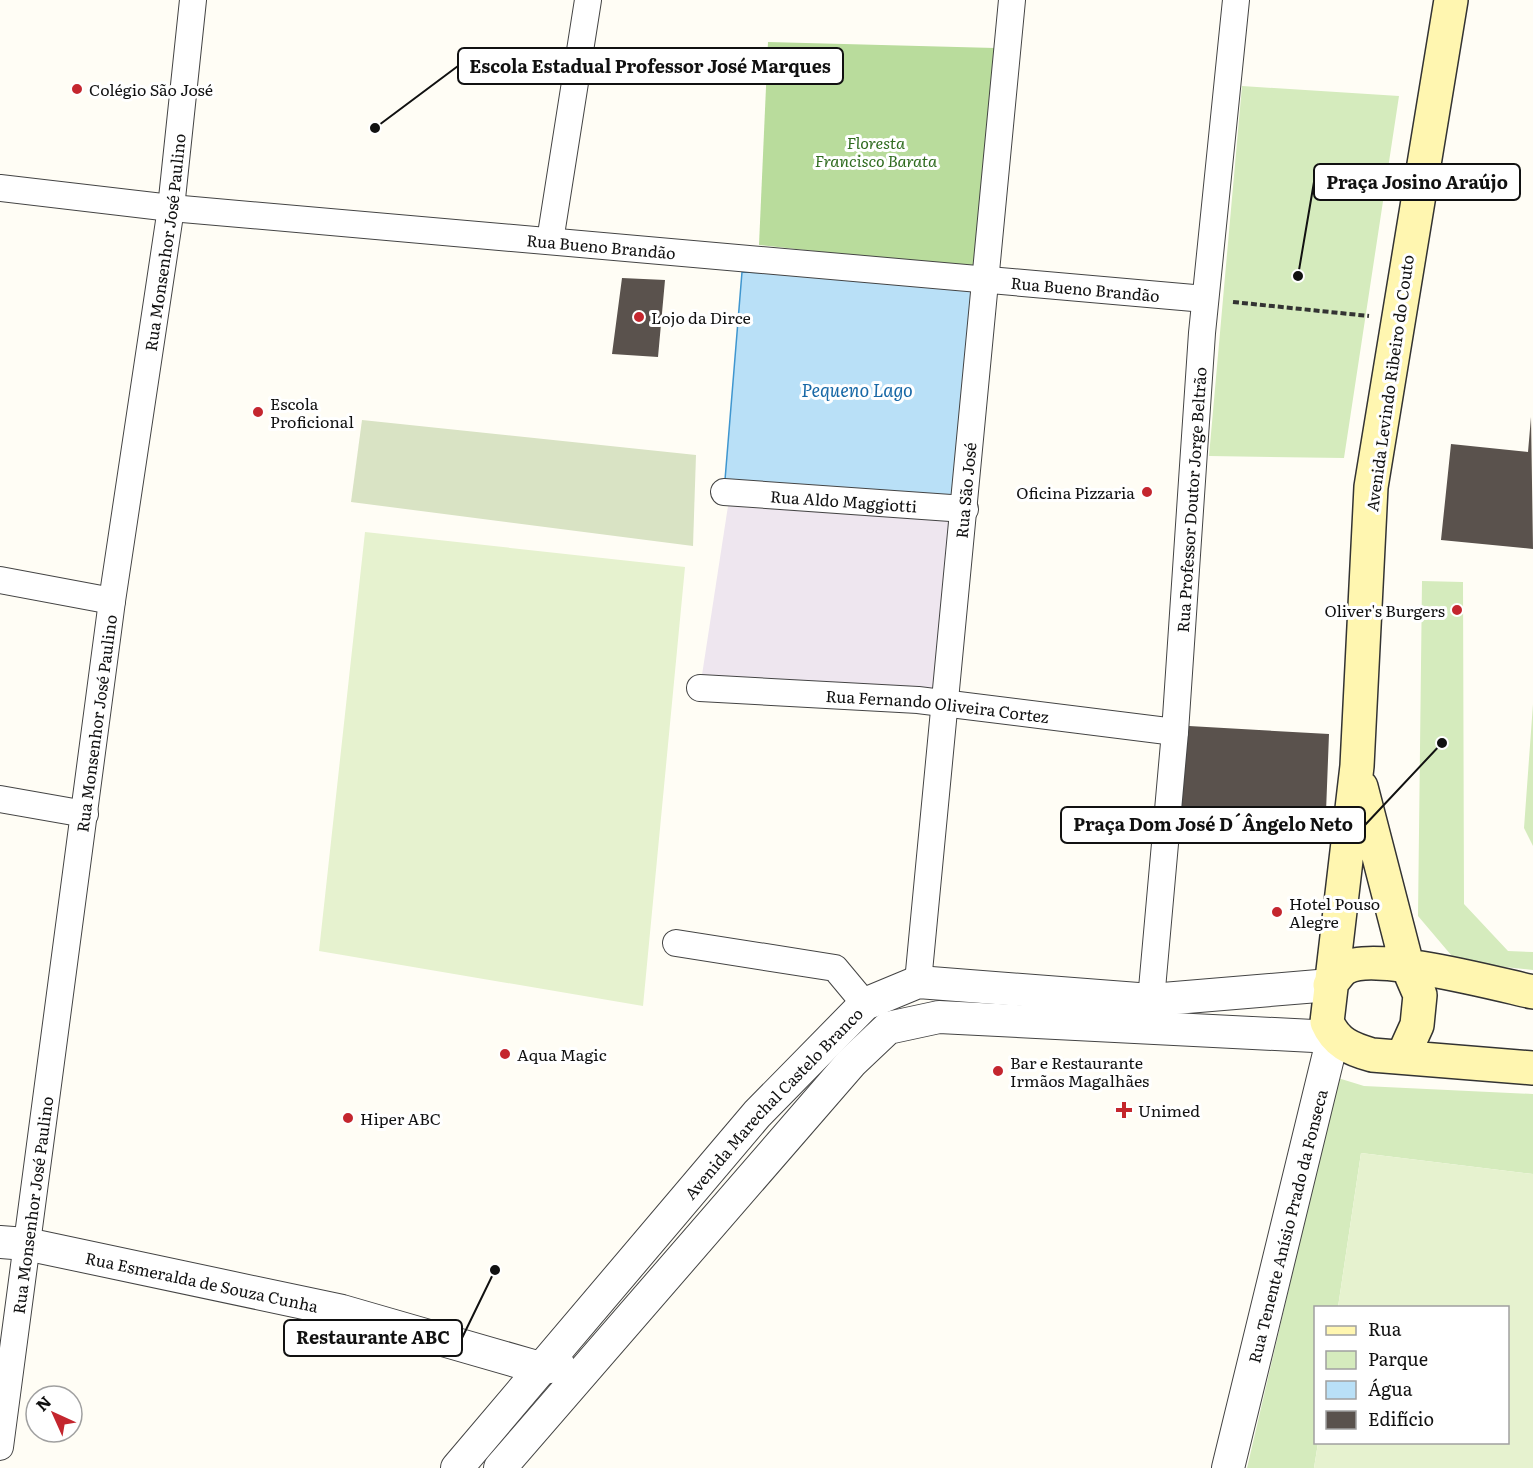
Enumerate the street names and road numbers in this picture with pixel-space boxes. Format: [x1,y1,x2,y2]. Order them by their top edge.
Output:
street label: Rua Monsenhor José Paulino [138,132,191,353]
street label: Rua Bueno Brandão [526,227,677,264]
street label: Avenida Levindo Ribeiro do Couto [1359,253,1419,513]
street label: Rua Bueno Brandão [1010,270,1161,307]
street label: Rua Professor Doutor Jorge Beltrão [1170,366,1212,633]
street label: Rua São José [949,441,982,539]
street label: Rua Aldo Maggiotti [770,483,918,518]
street label: Rua Monsenhor José Paulino [70,613,122,834]
street label: Rua Fernando Oliveira Cortez [825,683,1051,728]
street label: Avenida Marechal Castelo Branco [678,1001,868,1204]
street label: Rua Tenente Anísio Prado da Fonseca [1241,1086,1333,1365]
street label: Rua Monsenhor José Paulino [6,1095,58,1316]
street label: Rua Esmeralda de Souza Cunha [83,1245,321,1318]

